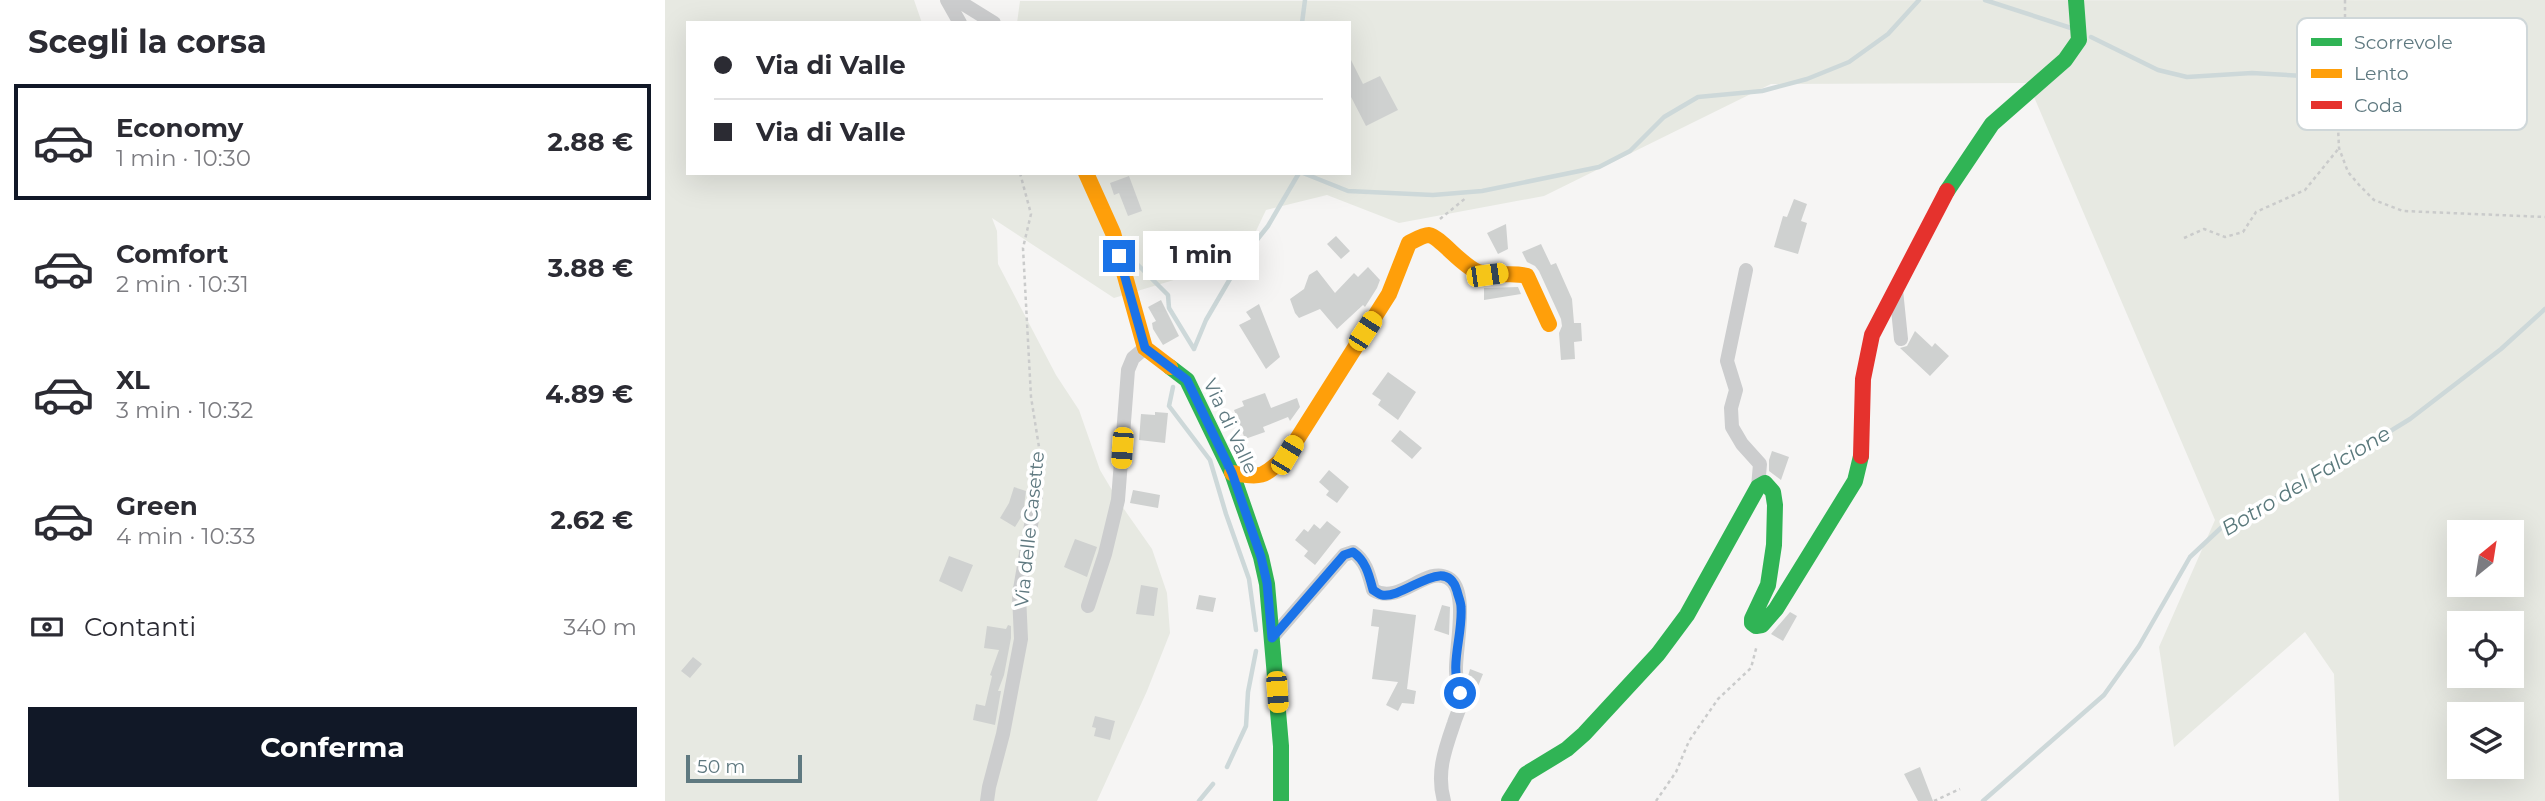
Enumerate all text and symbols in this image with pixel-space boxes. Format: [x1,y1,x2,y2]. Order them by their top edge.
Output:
legend [2297,18,2527,130]
text: Scegli la corsa [28,22,267,61]
text: Scorrevole [2354,31,2453,54]
text: Via di Valle [756,49,906,81]
text: Lento [2354,62,2409,85]
text: Coda [2354,94,2403,117]
icon: car [32,111,95,174]
text: Economy [116,112,243,144]
text: Via di Valle [756,116,906,148]
text: 2.88 € [548,126,633,158]
text: 1 min · 10:30 [116,144,251,172]
callout: 1 min [1143,232,1259,280]
icon: car [32,237,95,300]
text: Comfort [116,238,228,270]
route end [1103,240,1135,272]
text: 1 min [1170,241,1232,269]
text: 3.88 € [548,252,633,284]
car [1465,262,1510,288]
text: 2 min · 10:31 [116,270,249,298]
car [1345,308,1386,354]
icon: car [32,363,95,426]
text: XL [116,364,150,396]
street label: Via di Valle [1199,375,1263,477]
text: 4.89 € [545,378,633,410]
text: 3 min · 10:32 [116,396,253,424]
water label: Botro del Falcione [2217,420,2395,541]
car [1111,426,1134,470]
car [1268,432,1307,478]
street label: Via delle Casette [1010,450,1049,608]
icon: car [32,489,95,552]
text: Green [116,490,198,522]
text: 2.62 € [551,504,633,536]
north arrow [2447,520,2523,597]
map controls [2447,520,2524,779]
text: 4 min · 10:33 [116,522,255,550]
icon: cash [28,608,66,646]
text: Contanti [84,611,196,643]
button: locate [2447,611,2524,688]
text: 340 m [563,613,637,641]
car [1266,670,1289,714]
route start [1444,677,1476,709]
button: layers [2447,702,2524,779]
button: Conferma [28,707,637,787]
scale bar [686,752,801,784]
text: 50 m [697,755,745,778]

